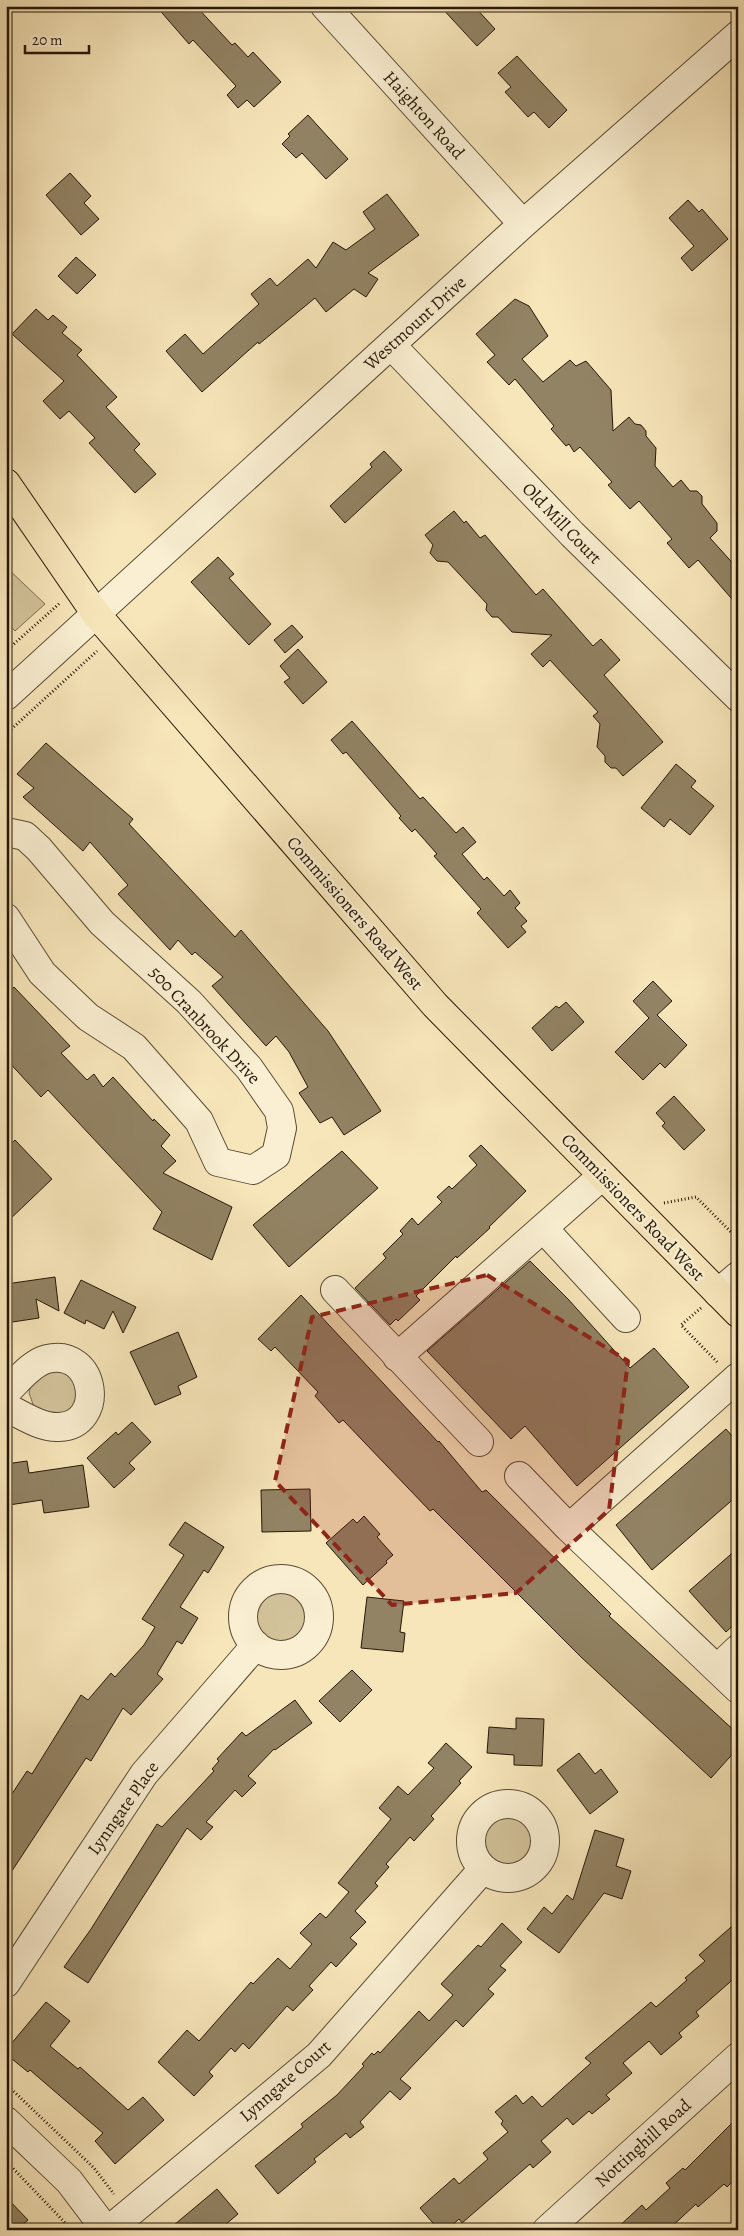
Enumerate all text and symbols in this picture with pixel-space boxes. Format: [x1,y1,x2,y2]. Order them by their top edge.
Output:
scale bar [25,22,89,54]
text: 20 m [32,30,63,50]
street label: Haighton Road [378,66,470,165]
street label: Westmount Drive [358,271,471,376]
street label: Old Mill Court [517,477,607,569]
street label: Commissioners Road West [281,831,429,995]
street label: 500 Cranbrook Drive [144,961,266,1089]
street label: Commissioners Road West [556,1128,710,1286]
street label: Lynngate Place [82,1756,164,1860]
street label: Lynngate Court [234,2035,336,2127]
street label: Nottinghill Road [590,2093,697,2193]

